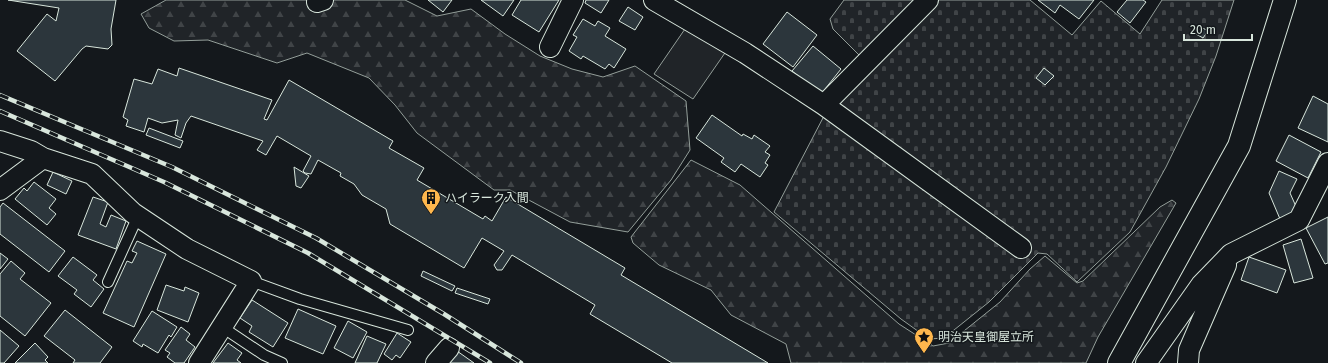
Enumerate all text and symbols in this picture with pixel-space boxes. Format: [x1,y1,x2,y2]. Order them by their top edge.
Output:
scale bar [1184,16,1252,42]
text: 20 m [1190,23,1216,37]
building icon: ハイラーク入間 [420,187,442,215]
place label: ハイラーク入間 [445,191,529,205]
place icon: 明治天皇御屋立所 [913,326,935,354]
place label: 明治天皇御屋立所 [938,330,1034,344]

